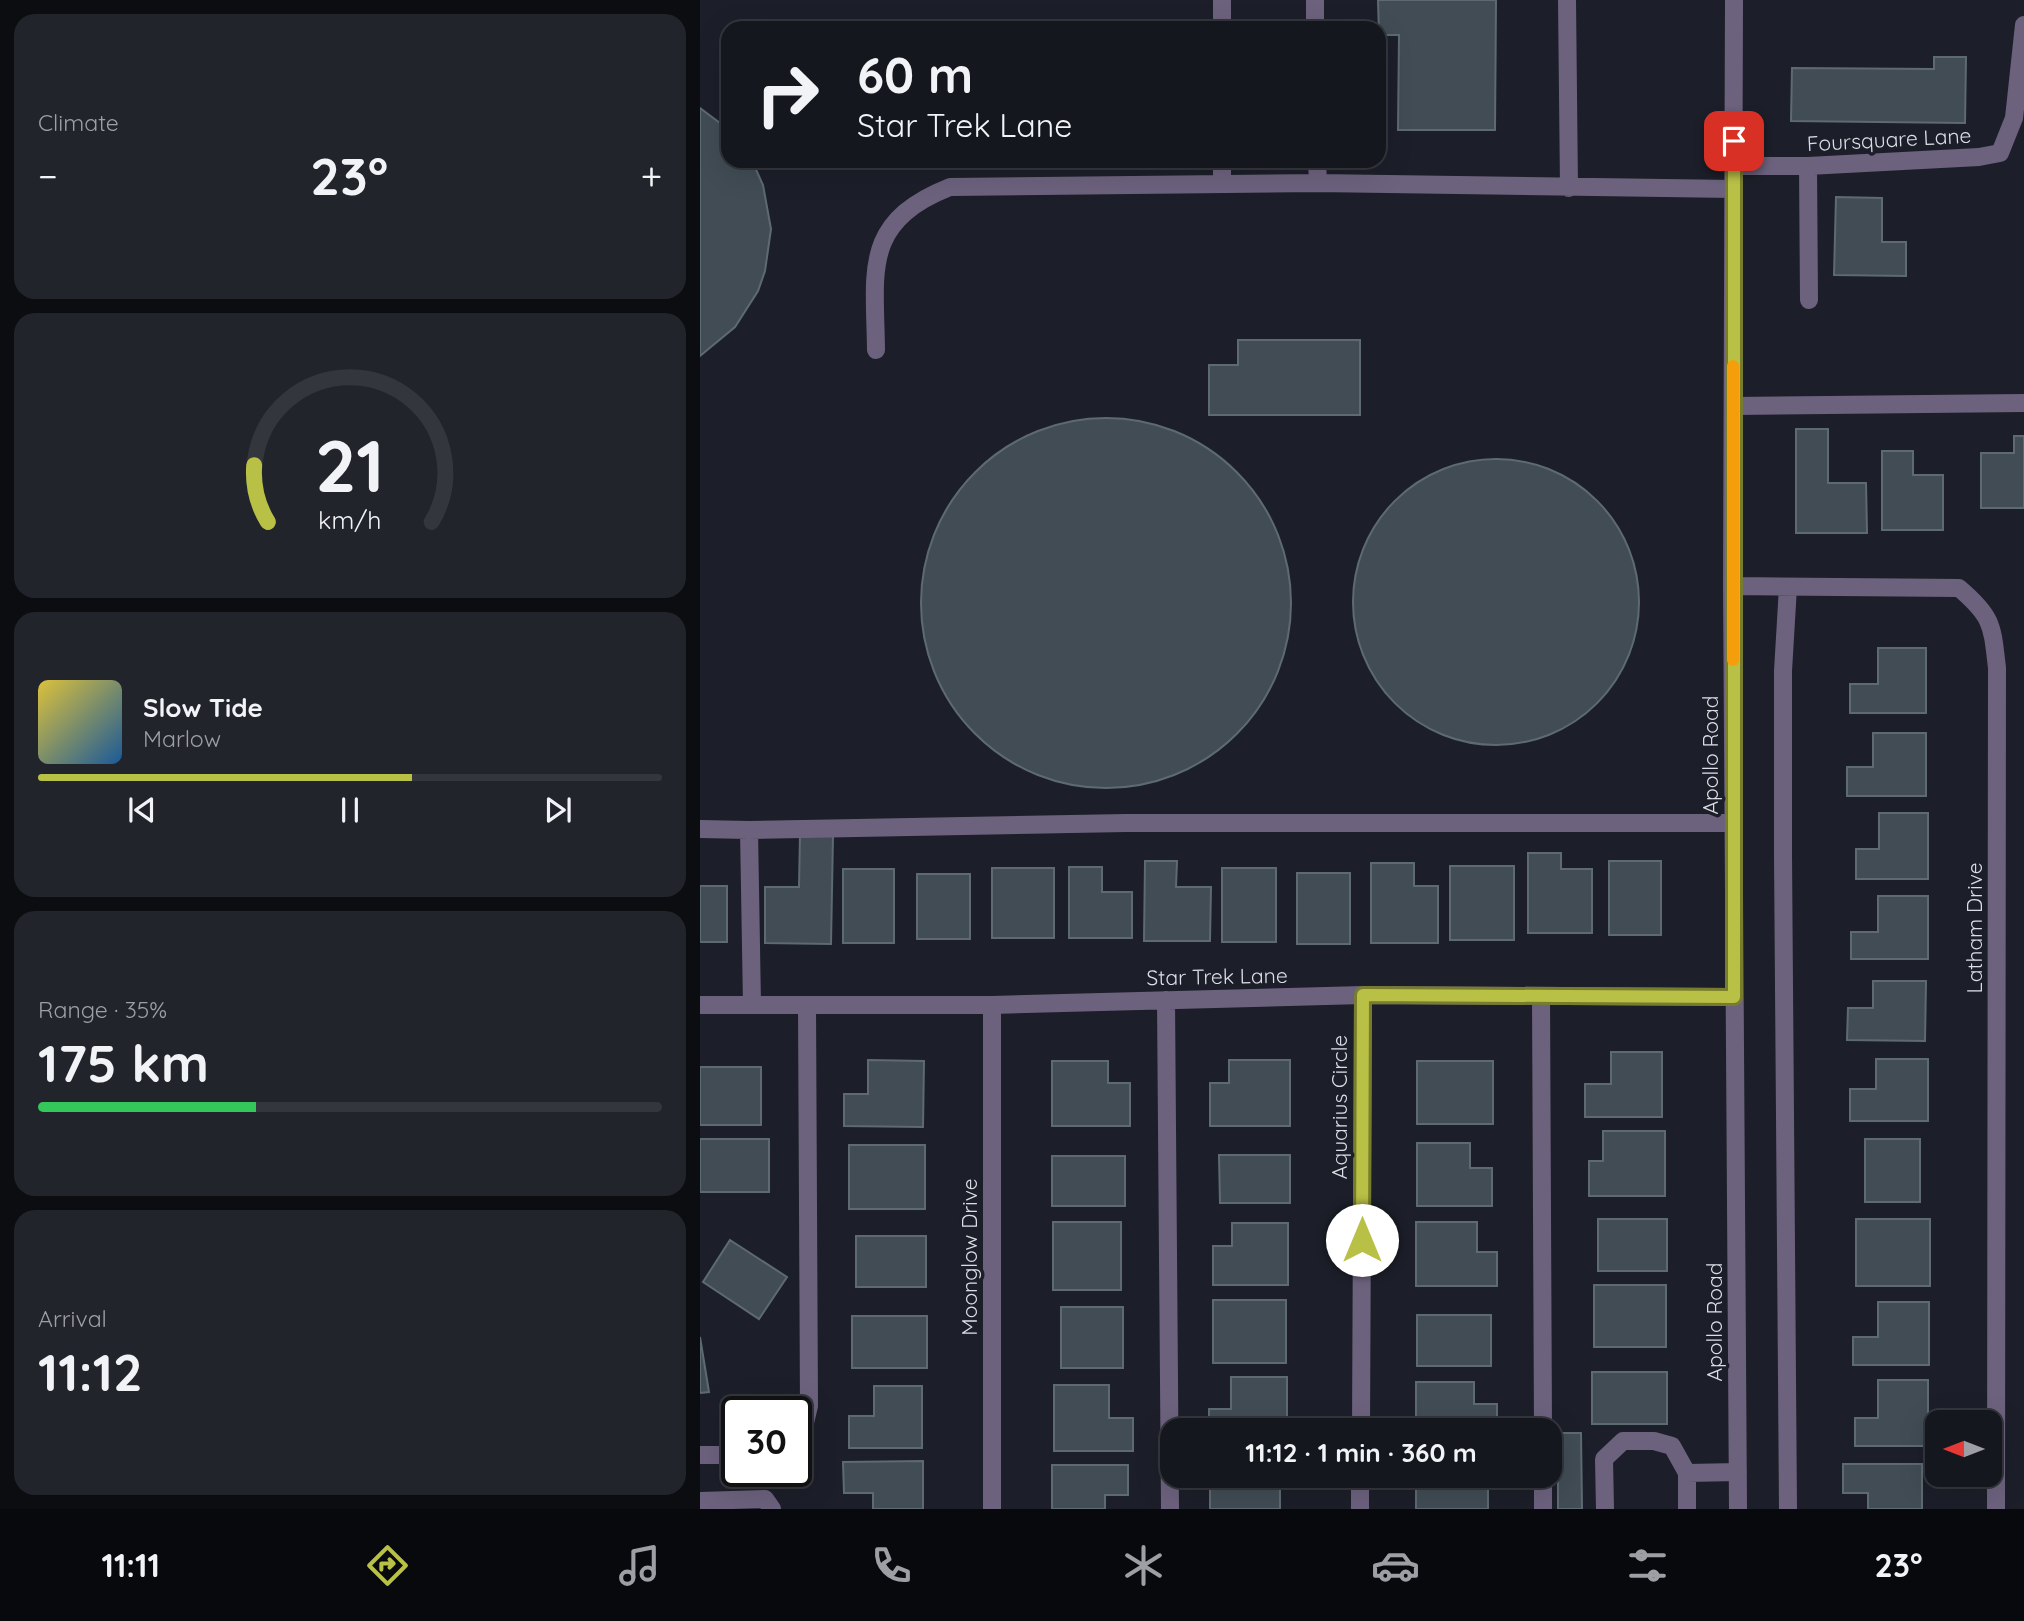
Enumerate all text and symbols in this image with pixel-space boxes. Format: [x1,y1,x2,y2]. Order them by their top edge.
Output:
text: 60 m [857,44,973,105]
icon: right [742,49,833,140]
text: Star Trek Lane [857,105,1072,145]
text: Climate [38,108,119,137]
pin [1704,111,1764,171]
icon: arrive [1715,122,1753,160]
street label: Foursquare Lane [1806,122,1972,156]
text: 23° [310,143,388,208]
text: − [38,152,58,200]
text: + [641,152,662,200]
text: 21 [315,419,385,510]
text: km/h [318,503,382,534]
text: Slow Tide [143,691,263,724]
street label: Apollo Road [1697,696,1723,814]
text: Marlow [143,724,221,753]
icon: previous [123,791,161,829]
icon: pause [331,791,369,829]
icon: next [539,791,577,829]
street label: Latham Drive [1961,862,1987,994]
street label: Star Trek Lane [1146,962,1288,990]
text: Range · 35% [38,995,167,1024]
text: 175 km [38,1030,209,1095]
street label: Aquarius Circle [1326,1035,1352,1179]
street label: Moonglow Drive [956,1178,982,1336]
position arrow [1325,1203,1399,1277]
street label: Apollo Road [1701,1263,1727,1381]
text: Arrival [38,1304,107,1333]
text: 11:12 [38,1339,142,1404]
speed limit sign: 30 [721,1396,812,1487]
north arrow [1925,1410,2002,1488]
map controls [1925,1410,2002,1487]
text: 11:12 · 1 min · 360 m [1245,1436,1477,1469]
icon: directions [363,1541,412,1590]
icon: music [615,1541,664,1590]
icon: phone [867,1541,916,1590]
icon: climate [1119,1541,1168,1590]
icon: car [1371,1541,1420,1590]
icon: filters [1623,1541,1672,1590]
text: 11:11 [101,1545,160,1585]
text: 23° [1875,1545,1923,1585]

